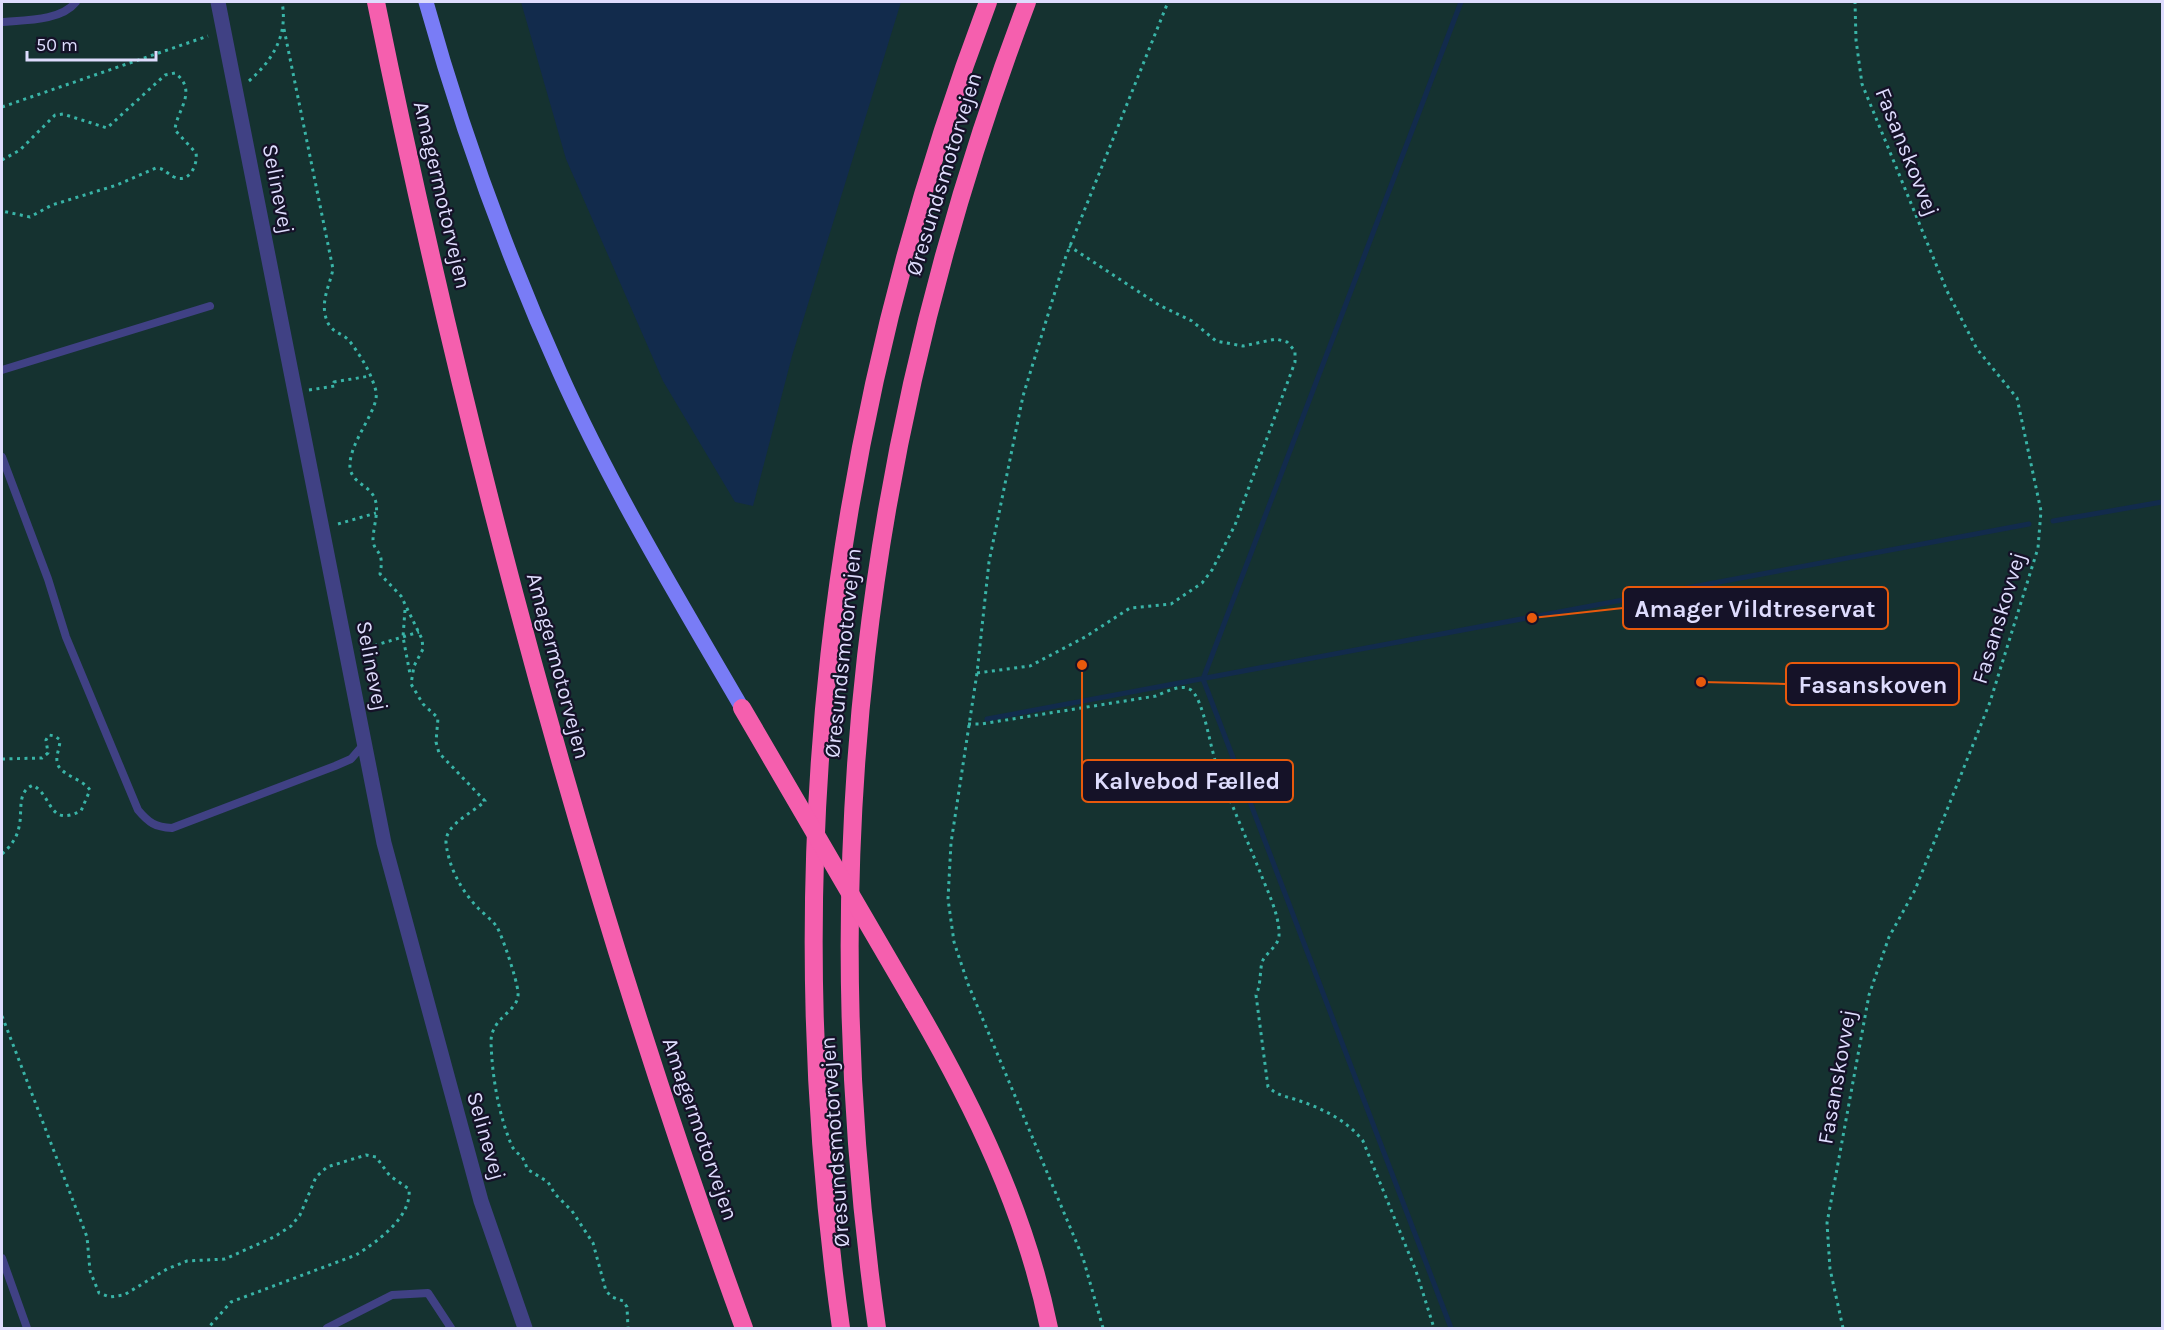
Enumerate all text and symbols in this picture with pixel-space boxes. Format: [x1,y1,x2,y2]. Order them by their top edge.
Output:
scale bar [27,24,156,62]
text: 50 m [36,34,78,56]
street label: Øresundsmotorvejen [901,69,987,279]
street label: Fasanskovvej [1869,84,1945,220]
street label: Amagermotorvejen [408,99,476,291]
street label: Selinevej [257,142,299,236]
street label: Øresundsmotorvejen [819,547,867,759]
street label: Fasanskovvej [1967,549,2031,687]
street label: Amagermotorvejen [521,570,595,762]
callout: Amager Vildtreservat [1623,587,1888,629]
text: Amager Vildtreservat [1635,595,1875,623]
street label: Selinevej [351,619,393,713]
callout: Fasanskoven [1786,663,1959,705]
text: Fasanskoven [1799,671,1947,699]
callout: Kalvebod Fælled [1082,760,1293,802]
text: Kalvebod Fælled [1094,767,1280,795]
street label: Fasanskovvej [1812,1008,1862,1146]
street label: Amagermotorvejen [657,1034,743,1224]
street label: Øresundsmotorvejen [815,1036,855,1248]
street label: Selinevej [461,1089,511,1183]

